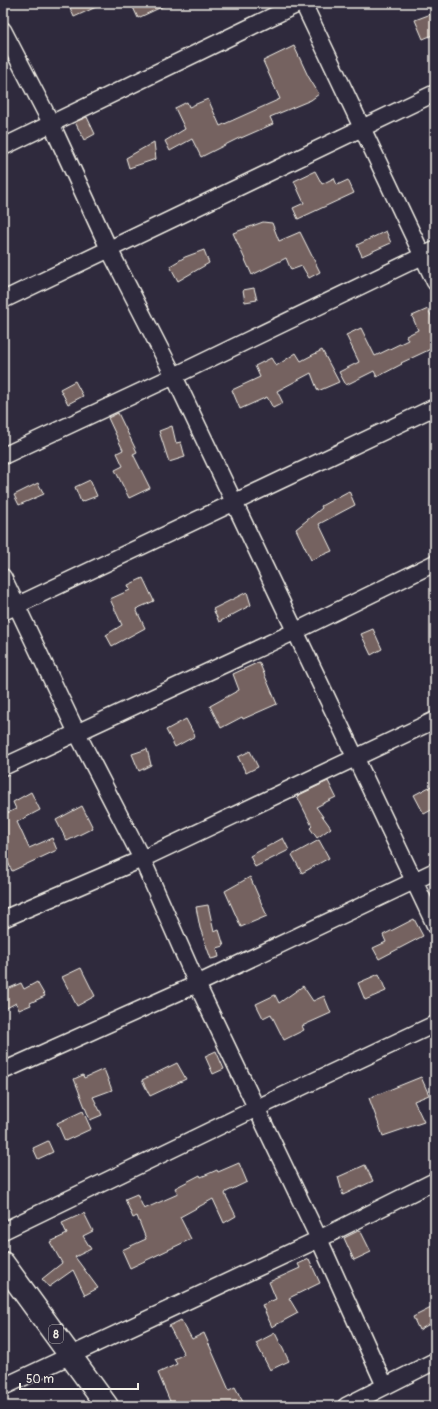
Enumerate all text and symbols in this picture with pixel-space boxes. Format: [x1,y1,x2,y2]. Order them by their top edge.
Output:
road number: 8 [49,1325,63,1343]
scale bar [20,1365,138,1391]
text: 50 m [26,1372,54,1387]

